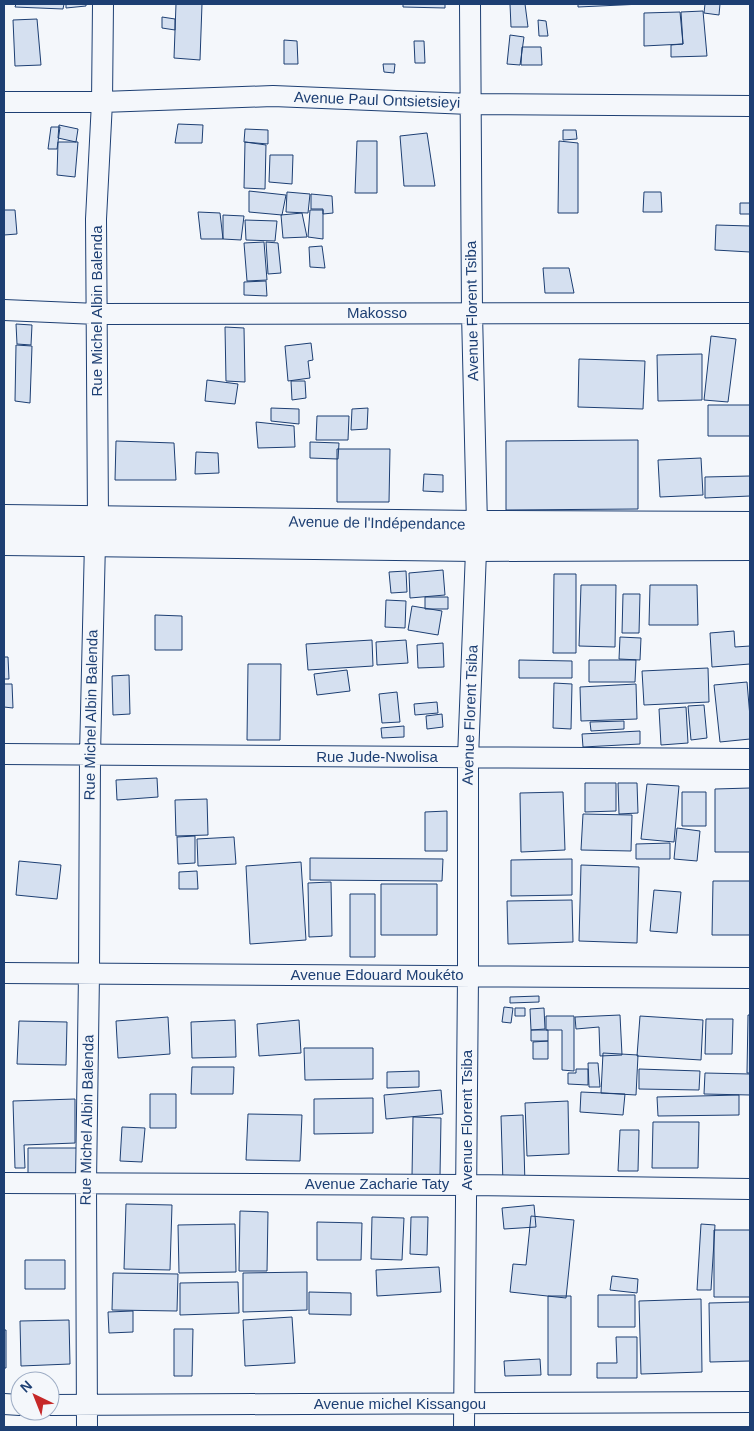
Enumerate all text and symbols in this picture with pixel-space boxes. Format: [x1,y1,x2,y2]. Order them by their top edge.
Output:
street label: Avenue Paul Ontsietsieyi [294,88,461,111]
street label: Rue Michel Albin Balenda [88,225,105,396]
street label: Avenue Florent Tsiba [462,240,481,381]
street label: Makosso [347,304,407,321]
street label: Avenue de l'Indépendance [288,512,466,533]
street label: Rue Michel Albin Balenda [81,629,101,801]
street label: Avenue Florent Tsiba [459,644,480,785]
street label: Rue Jude-Nwolisa [316,748,439,765]
street label: Avenue Edouard Moukéto [290,966,464,983]
street label: Rue Michel Albin Balenda [77,1034,97,1206]
street label: Avenue Florent Tsiba [458,1049,475,1190]
street label: Avenue Zacharie Taty [305,1175,450,1192]
north arrow [10,1371,60,1421]
text: N [17,1377,35,1396]
street label: Avenue michel Kissangou [314,1395,486,1412]

